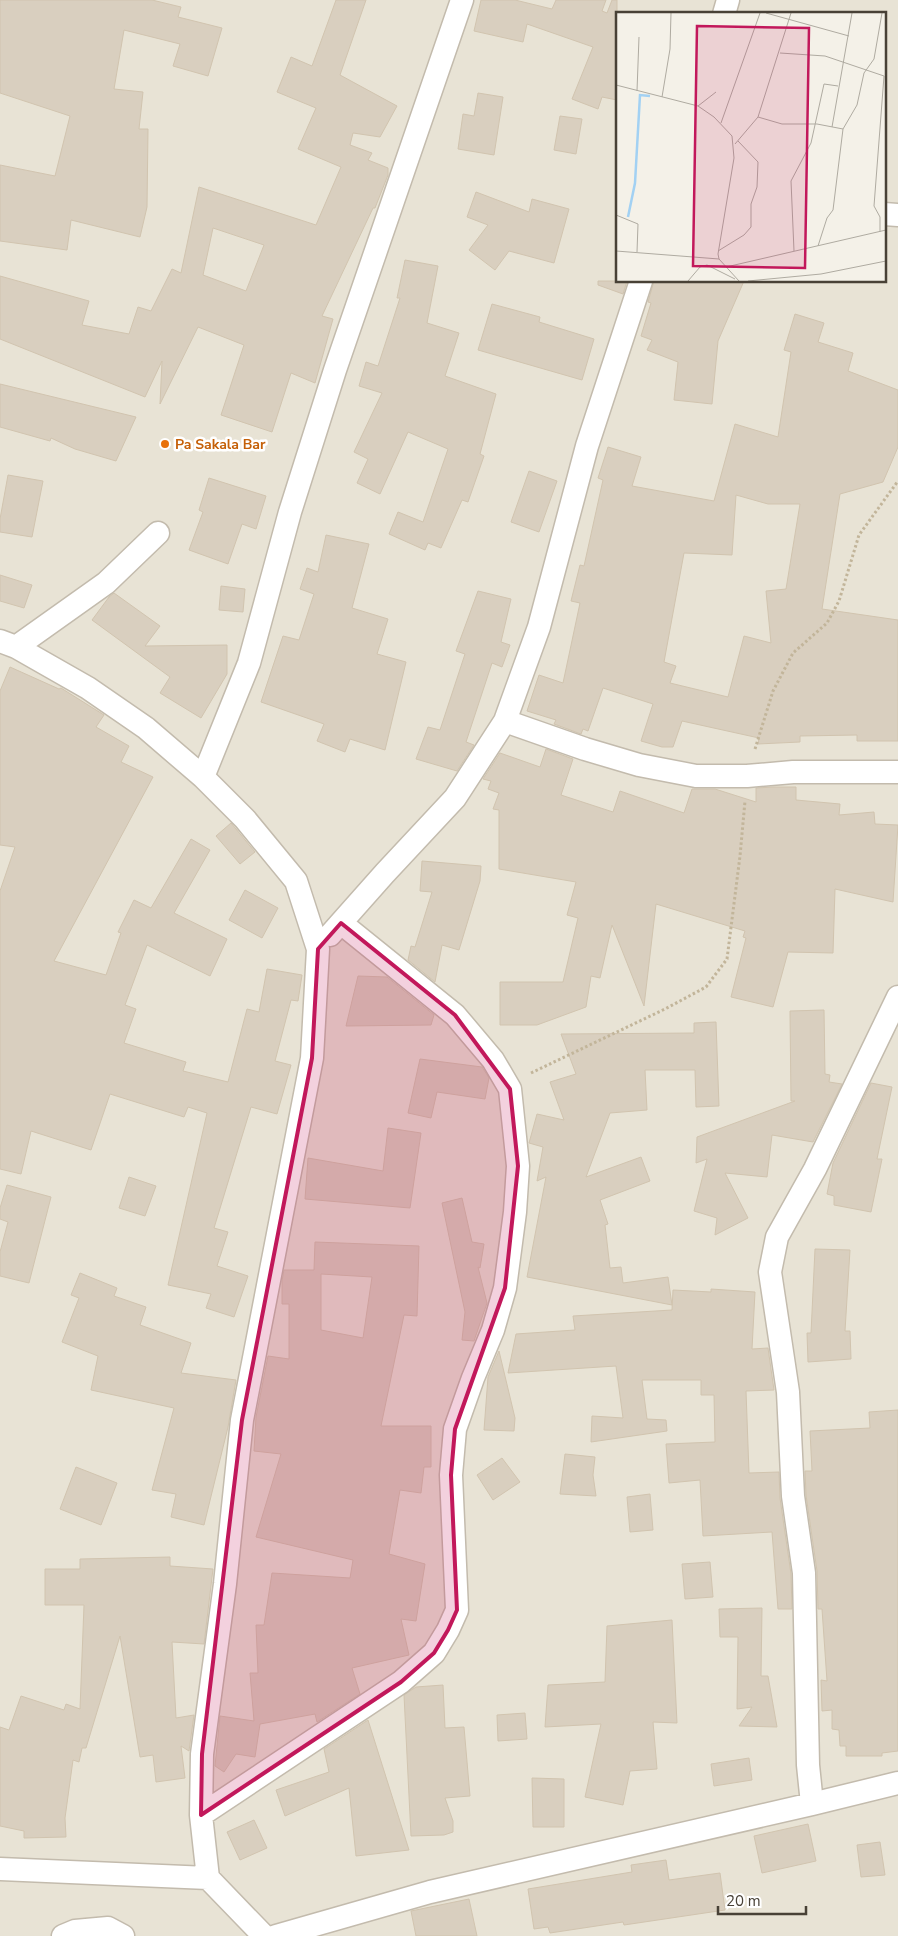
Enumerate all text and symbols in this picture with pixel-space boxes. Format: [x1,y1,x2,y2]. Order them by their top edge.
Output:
inset map [616,12,886,282]
place label: Pa Sakala Bar [175,435,266,454]
marker: Pa Sakala Bar [159,438,171,450]
scale bar [718,1884,806,1916]
text: 20 m [726,1891,761,1911]

